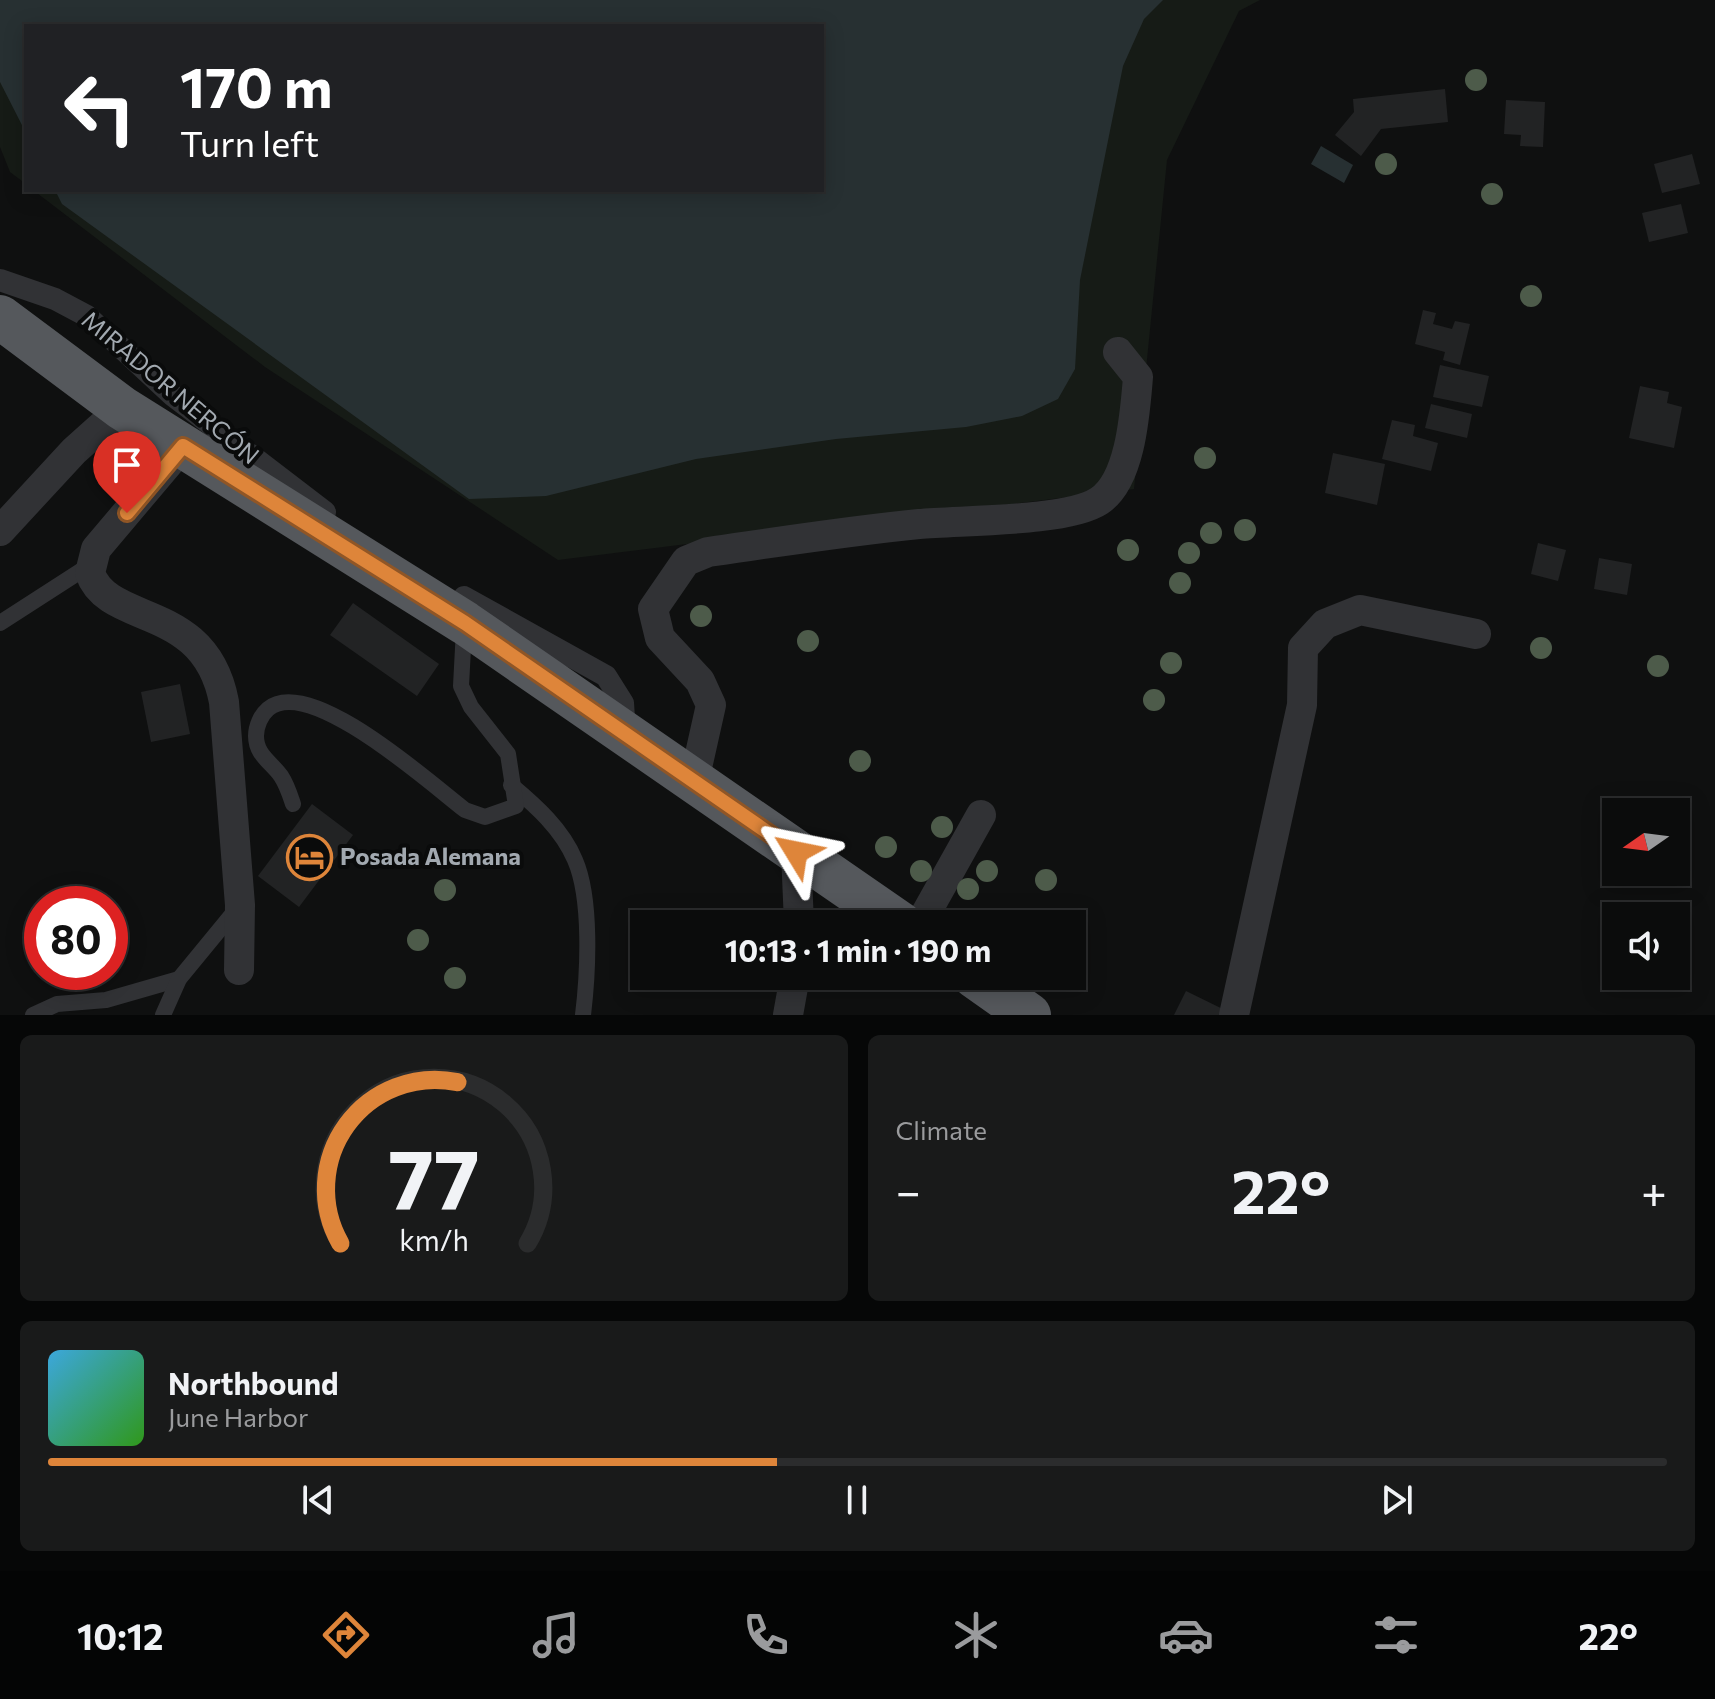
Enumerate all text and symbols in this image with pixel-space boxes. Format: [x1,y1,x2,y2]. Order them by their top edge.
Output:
text: 170 m [180,51,333,120]
icon: left [48,56,152,160]
text: Turn left [180,120,319,164]
street label: MIRADOR NERCÓN [76,304,266,469]
pin [93,431,161,513]
icon: arrive [105,443,149,487]
north arrow [1602,798,1690,886]
map controls [1602,798,1690,990]
position arrow [754,810,838,894]
hotel icon: Posada Alemana [285,833,333,881]
place label: Posada Alemana [340,841,521,870]
speed limit sign: 80 [24,886,128,990]
button: sound [1602,902,1690,990]
text: 10:13 · 1 min · 190 m [725,931,991,968]
text: Climate [896,1114,987,1145]
text: 77 [388,1125,479,1227]
text: 22° [1231,1153,1330,1226]
text: − [896,1163,921,1217]
text: + [1641,1163,1667,1217]
text: km/h [399,1222,469,1257]
text: Northbound [168,1364,339,1401]
text: June Harbor [168,1401,308,1432]
icon: previous [296,1478,340,1522]
icon: pause [835,1478,879,1522]
icon: next [1375,1478,1419,1522]
icon: directions [318,1607,374,1663]
icon: music [528,1607,584,1663]
icon: phone [738,1607,794,1663]
icon: climate [948,1607,1004,1663]
icon: car [1158,1607,1214,1663]
icon: filters [1368,1607,1424,1663]
text: 10:12 [77,1613,164,1657]
text: 22° [1579,1613,1638,1657]

